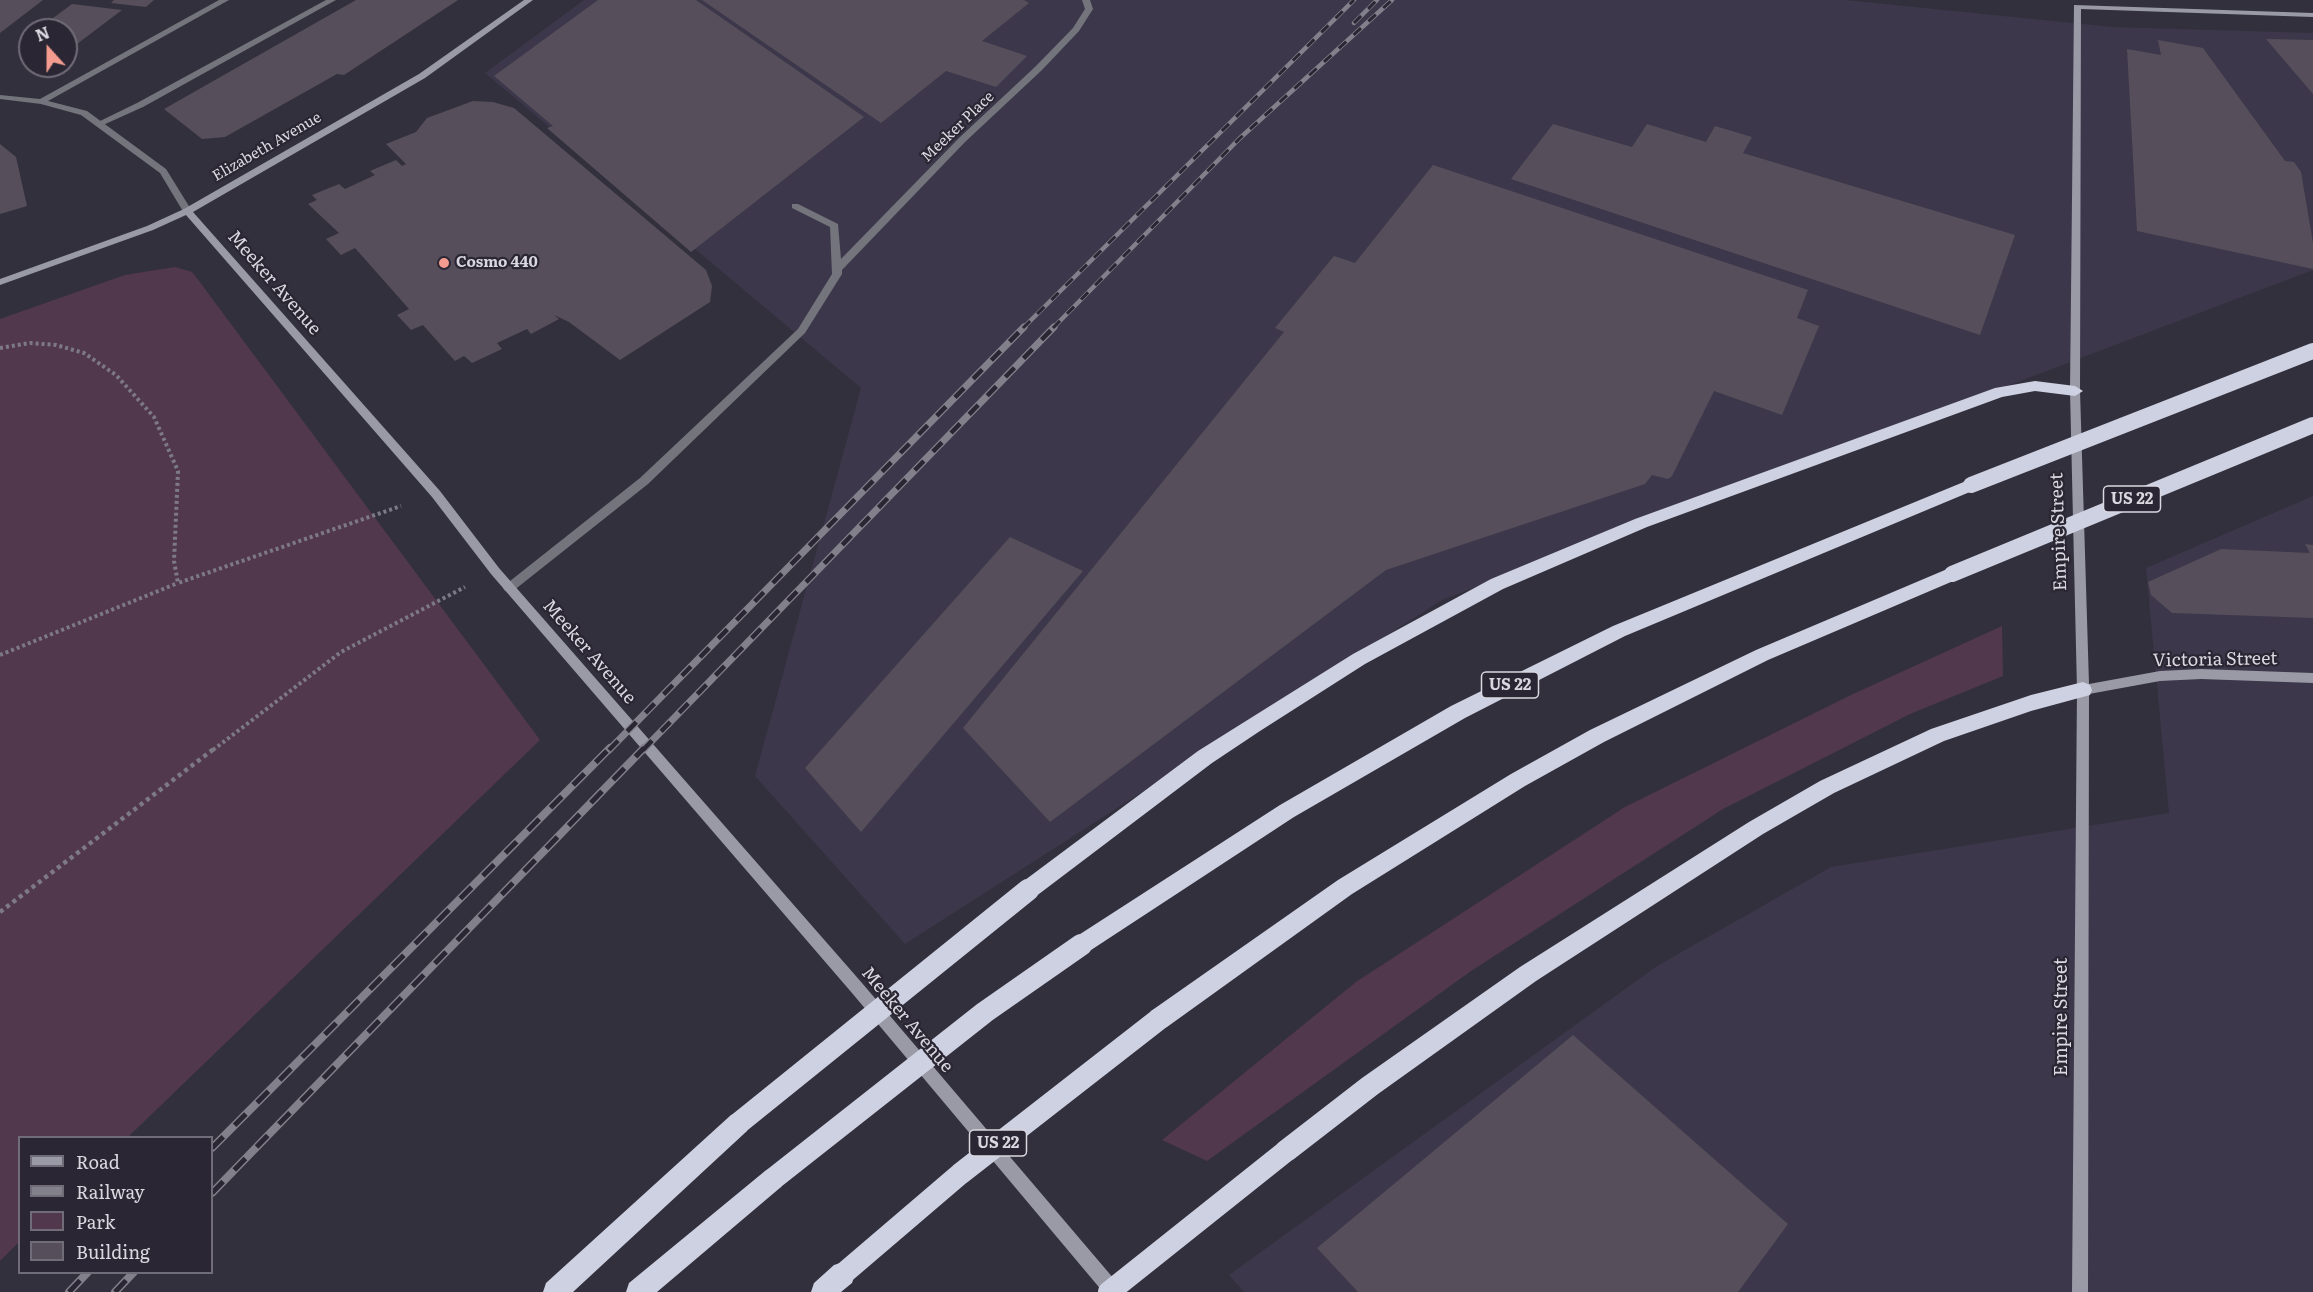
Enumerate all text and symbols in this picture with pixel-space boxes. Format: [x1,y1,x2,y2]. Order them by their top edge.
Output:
north arrow [18,18,78,78]
text: N [32,19,53,47]
street label: Meeker Place [918,88,998,166]
street label: Elizabeth Avenue [209,109,325,185]
street label: Meeker Avenue [223,226,325,340]
place label: Cosmo 440 [456,254,538,272]
marker: Cosmo 440 [437,256,451,270]
street label: Empire Street [2046,472,2072,592]
road number: US 22 [2104,486,2160,512]
street label: Meeker Avenue [538,595,640,709]
street label: Victoria Street [2152,648,2278,672]
road number: US 22 [1482,672,1538,698]
street label: Empire Street [2051,958,2073,1076]
street label: Meeker Avenue [857,963,957,1077]
road number: US 22 [970,1130,1026,1156]
legend [18,1136,213,1274]
text: Road [76,1148,120,1175]
text: Railway [76,1178,145,1205]
text: Park [76,1208,115,1235]
text: Building [76,1238,150,1265]

